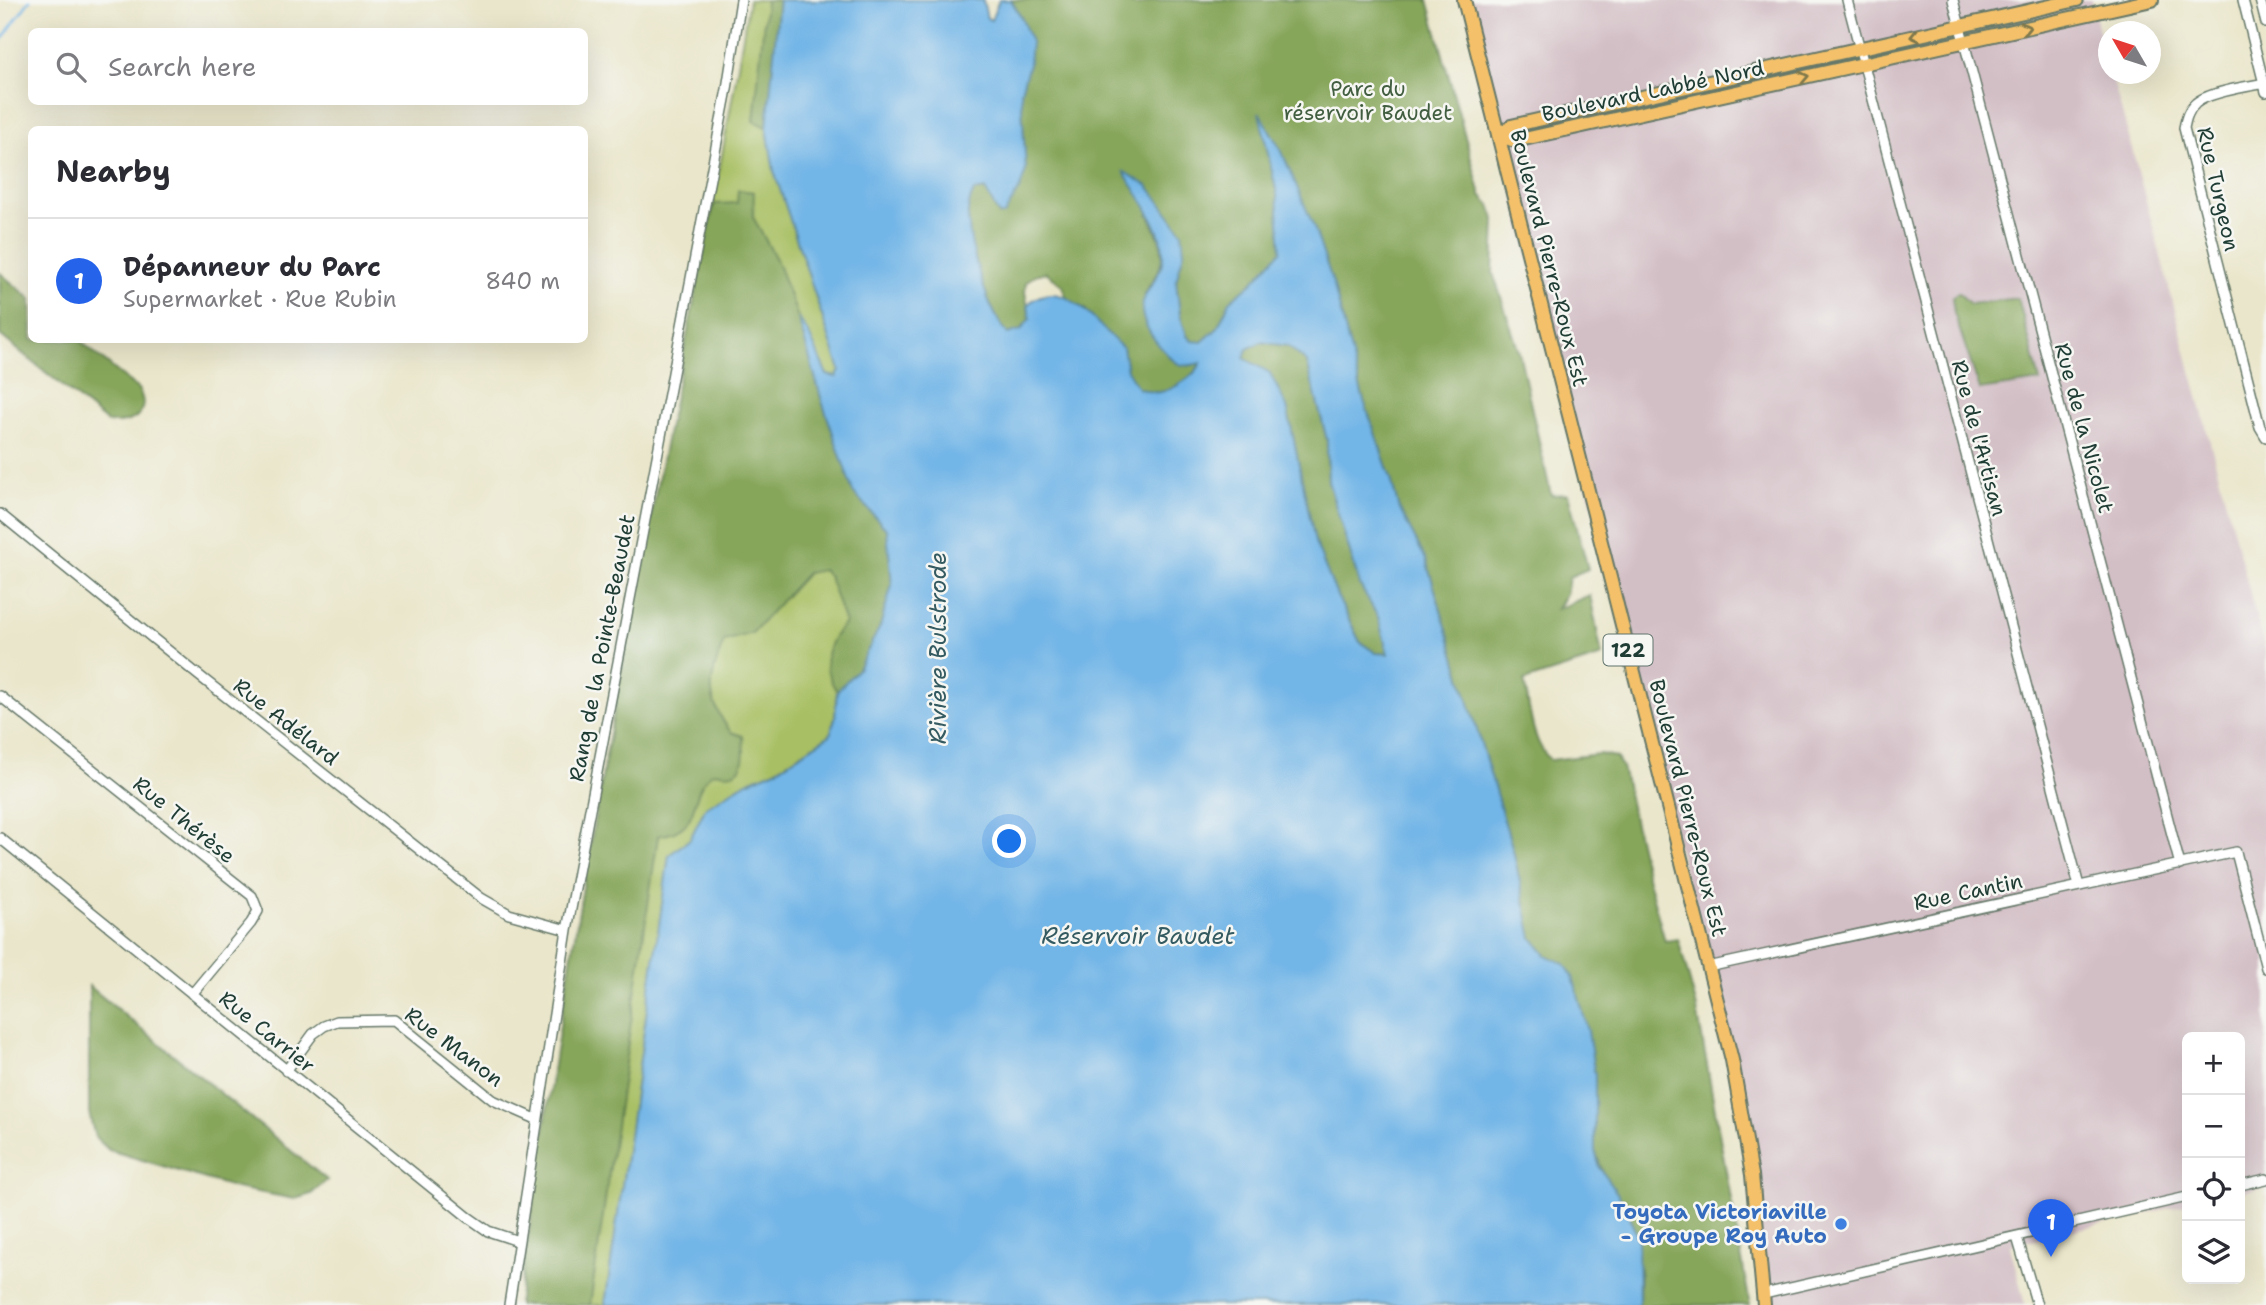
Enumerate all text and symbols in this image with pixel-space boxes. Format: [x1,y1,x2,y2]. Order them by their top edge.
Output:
north arrow [2098,21,2161,84]
one-way arrow [2020,22,2032,37]
search box [28,28,588,105]
one-way arrow [1909,28,1921,42]
icon: search [52,48,90,86]
text: Search here [108,49,257,84]
street label: Boulevard Labbé Nord [1539,54,1767,128]
one-way arrow [1798,71,1810,86]
park label: Parc du réservoir Baudet [1284,75,1452,127]
street label: Rue Turgeon [2190,124,2246,254]
street label: Boulevard Pierre-Roux Est [1503,126,1595,390]
text: Nearby [56,151,171,192]
text: Dépanneur du Parc [123,249,381,284]
text: 1 [74,266,84,296]
text: 840 m [485,266,560,296]
text: Supermarket · Rue Rubin [123,284,397,314]
street label: Rue de la Nicolet [2048,340,2120,516]
street label: Rue de l'Artisan [1945,357,2013,519]
street label: Rang de la Pointe-Beaudet [562,512,642,784]
water label: Rivière Bulstrode [923,552,953,744]
road number: 122 [1604,635,1652,666]
street label: Rue Adélard [228,672,344,772]
street label: Boulevard Pierre-Roux Est [1642,676,1734,940]
street label: Rue Thérèse [127,770,241,870]
your location [992,824,1026,858]
street label: Rue Cantin [1911,867,2025,917]
water label: Réservoir Baudet [1042,921,1234,951]
street label: Rue Carrier [213,985,321,1079]
street label: Rue Manon [399,1001,509,1093]
map controls [2182,1032,2245,1284]
button: + [2182,1032,2245,1095]
button: − [2182,1095,2245,1158]
button: locate [2182,1158,2245,1221]
place label: Toyota Victoriaville - Groupe Roy Auto [1613,1198,1827,1250]
pin: 1 [2028,1199,2074,1257]
marker: Toyota Victoriaville - Groupe Roy Auto [1833,1216,1849,1232]
button: layers [2182,1221,2245,1284]

